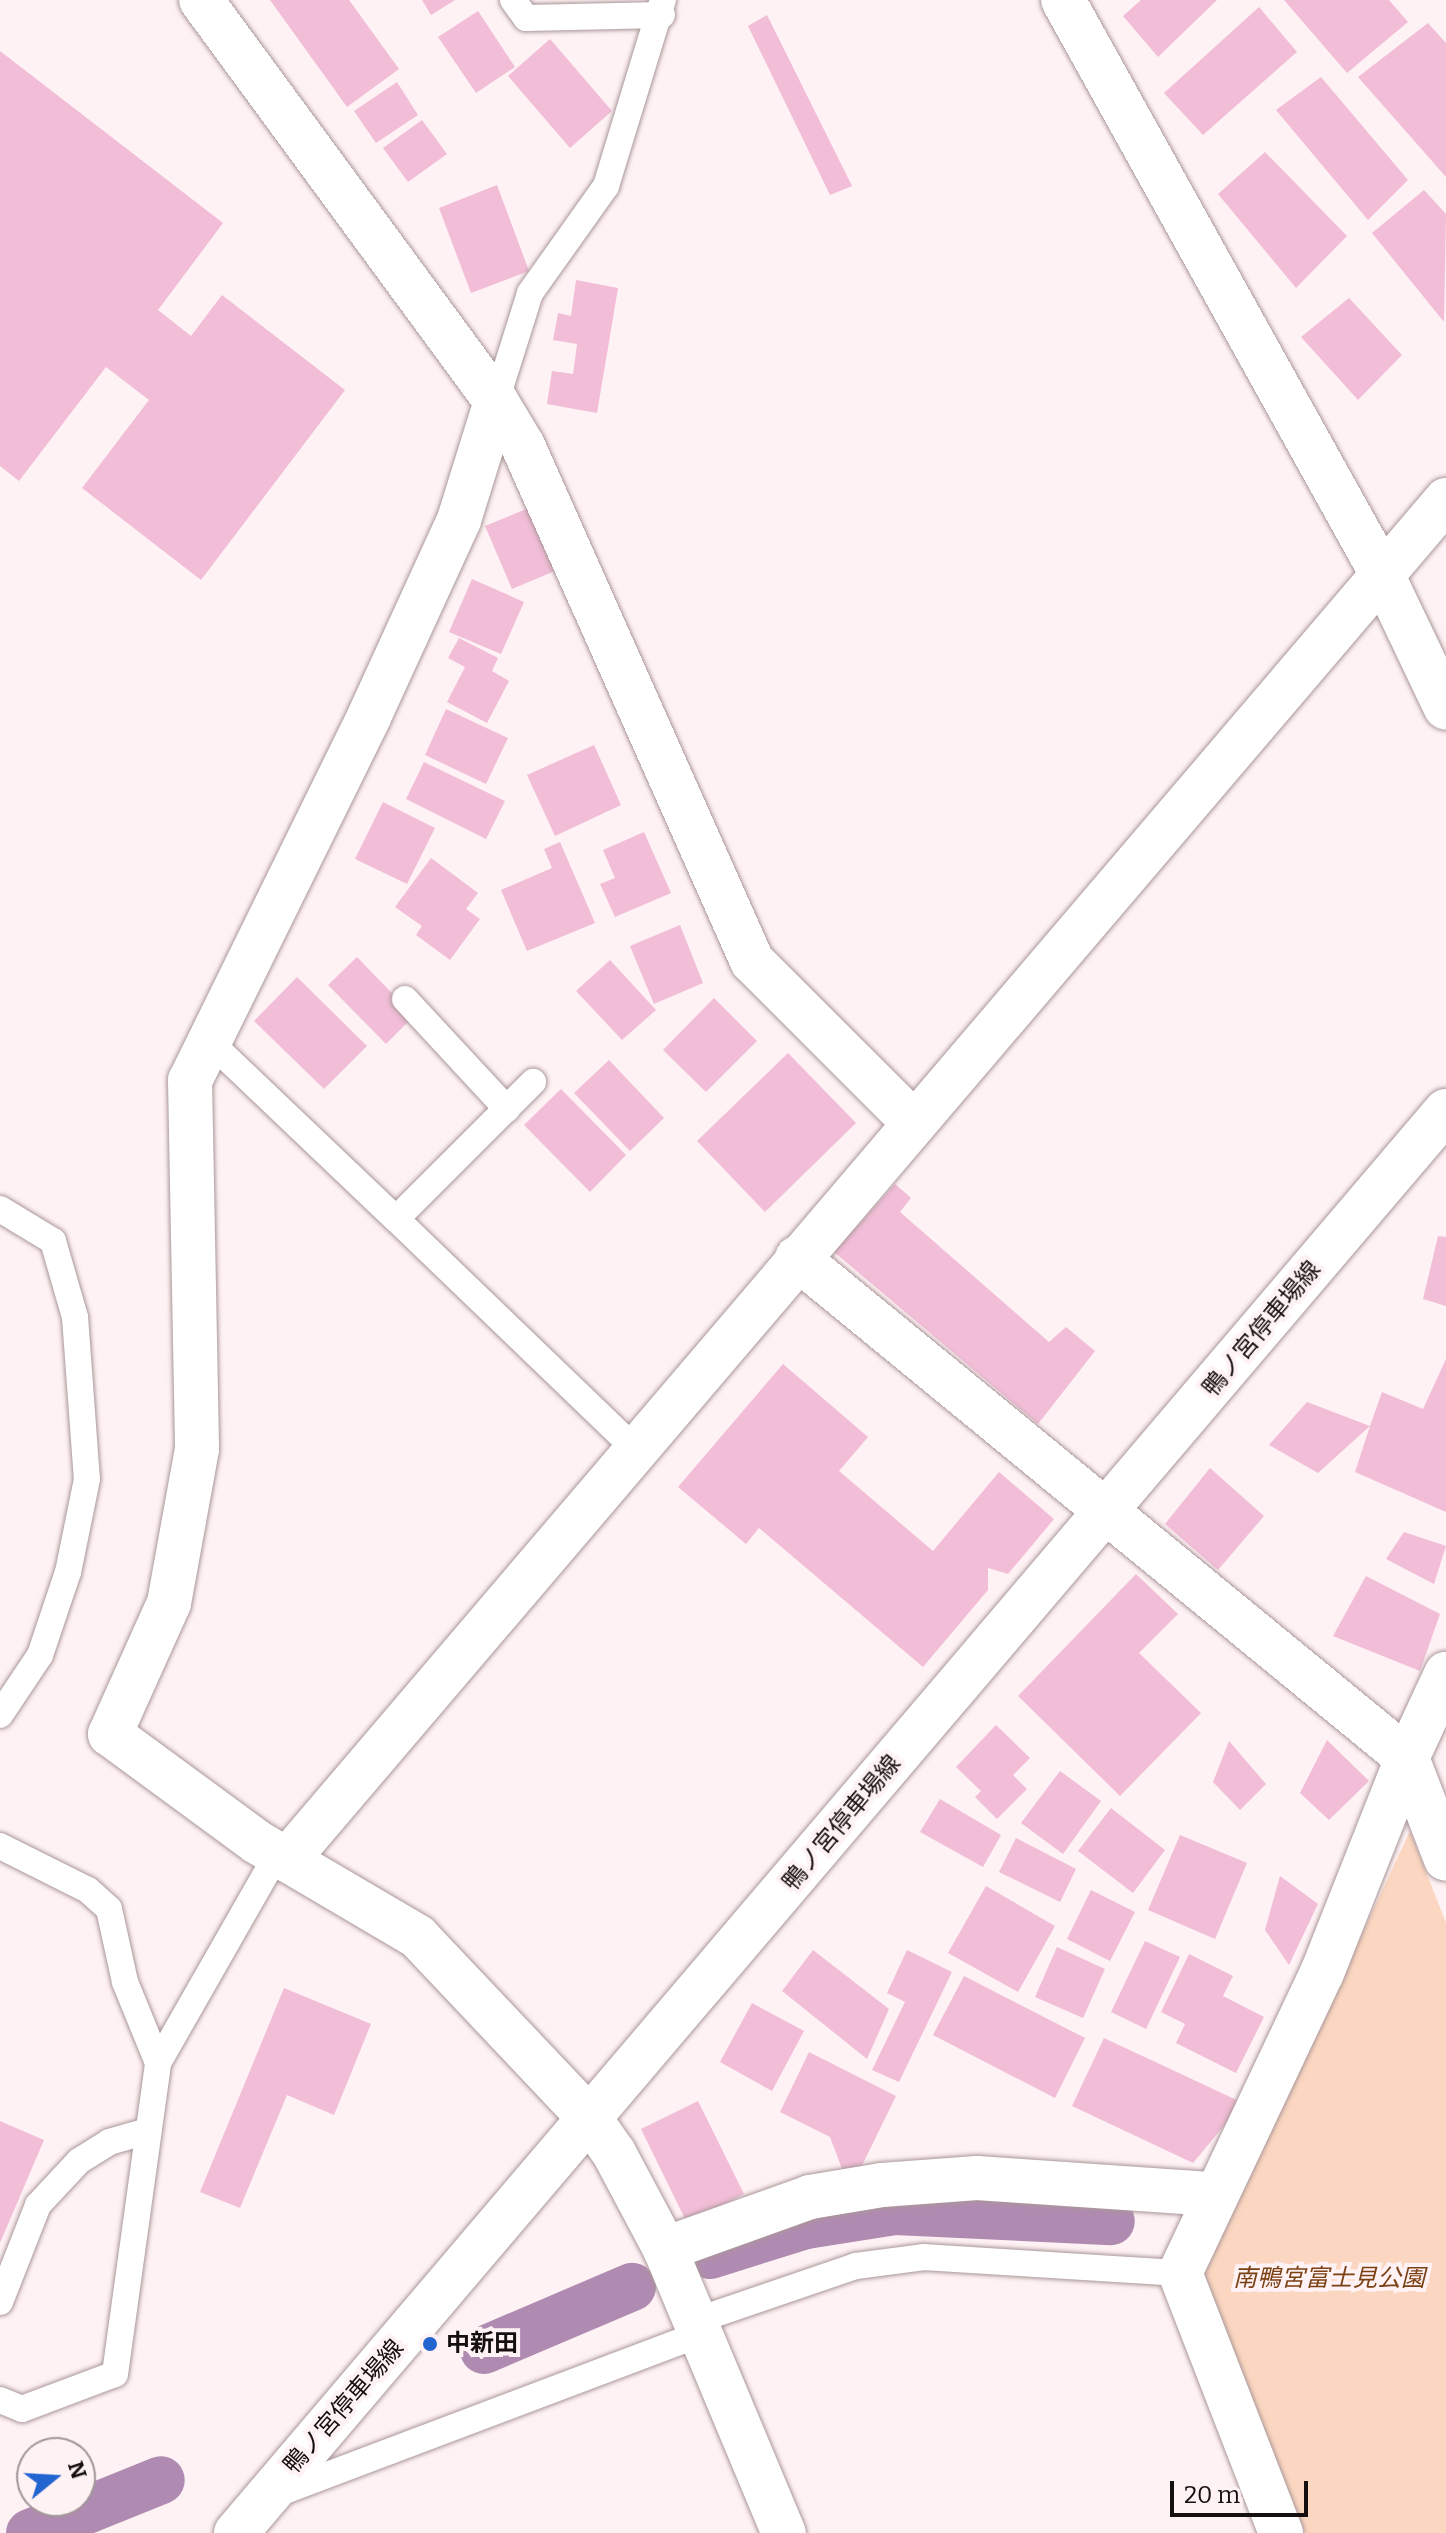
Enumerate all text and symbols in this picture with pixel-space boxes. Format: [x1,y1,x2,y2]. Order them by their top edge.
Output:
street label: 鴨ノ宮停車場線 [1197,1255,1327,1403]
street label: 鴨ノ宮停車場線 [777,1749,907,1897]
park label: 南鴨宮富士見公園 [1233,2265,1425,2293]
place label: 中新田 [446,2330,518,2358]
street label: 鴨ノ宮停車場線 [278,2334,410,2480]
marker: 中新田 [421,2335,439,2353]
north arrow [16,2437,96,2517]
text: N [62,2458,93,2482]
scale bar [1174,2465,1312,2515]
text: 20 m [1184,2481,1240,2509]

